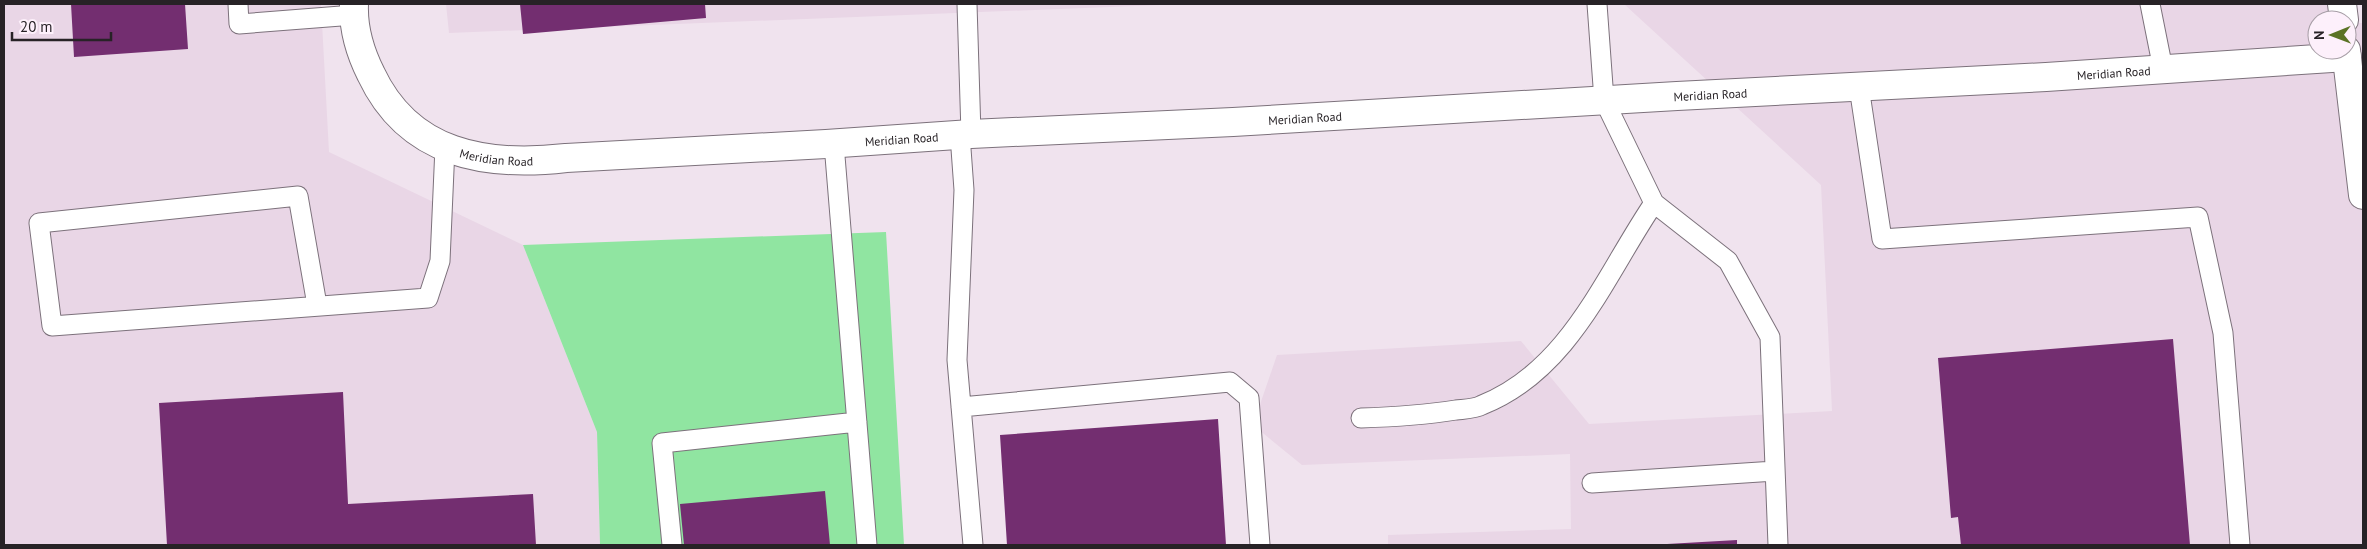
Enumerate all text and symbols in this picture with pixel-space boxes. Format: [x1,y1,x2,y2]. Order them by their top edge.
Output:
scale bar [12,10,111,42]
north arrow [2307,10,2357,60]
text: 20 m [20,17,53,36]
text: N [2310,30,2328,40]
street label: Meridian Road [2076,63,2151,82]
street label: Meridian Road [1673,85,1748,104]
street label: Meridian Road [1268,108,1342,127]
street label: Meridian Road [864,129,939,149]
street label: Meridian Road [458,145,533,168]

